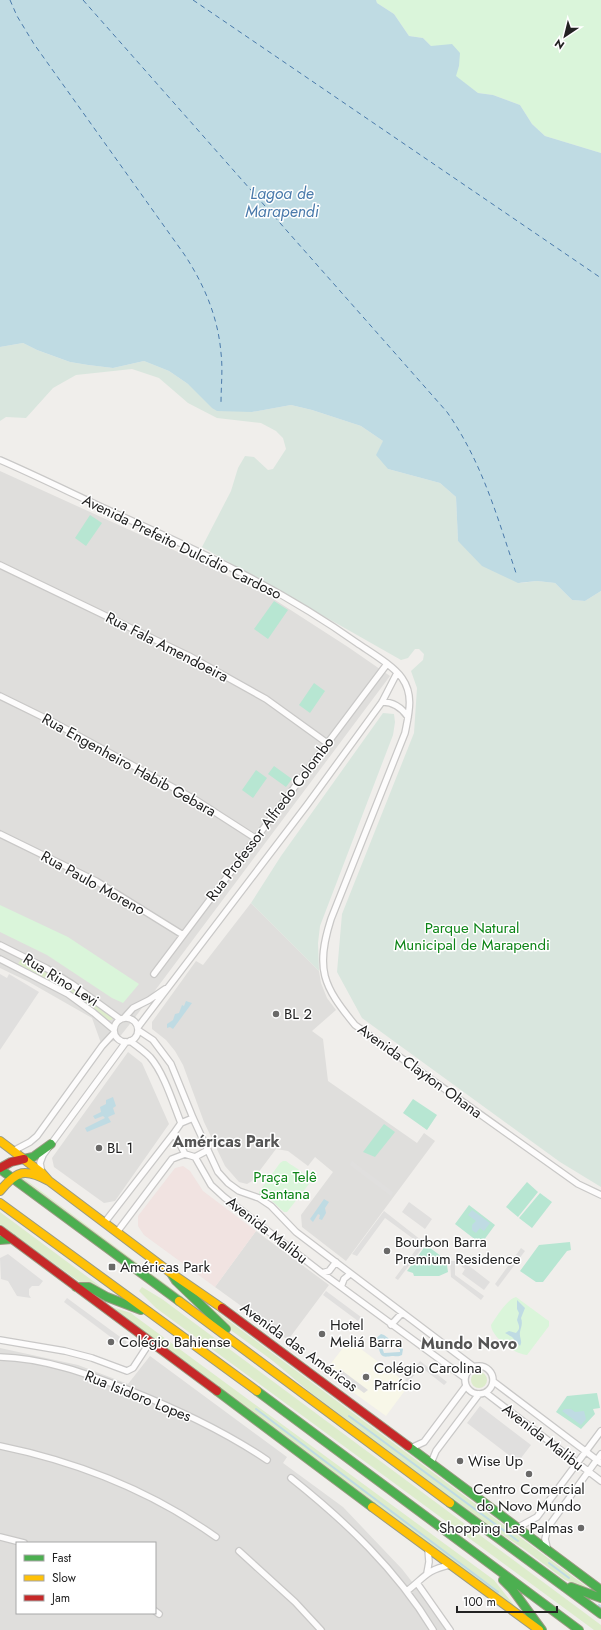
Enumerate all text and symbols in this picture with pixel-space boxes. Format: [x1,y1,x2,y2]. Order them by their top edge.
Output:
north arrow [545,16,585,56]
text: N [551,35,567,53]
water label: Lagoa de Marapendi [245,182,320,223]
street label: Avenida Prefeito Dulcídio Cardoso [79,489,285,605]
street label: Rua Fala Amendoeira [102,606,232,688]
street label: Rua Engenheiro Habib Gebara [38,708,220,822]
street label: Rua Professor Alfredo Colombo [201,732,339,906]
street label: Rua Paulo Moreno [37,845,149,921]
park label: Parque Natural Municipal de Marapendi [394,917,550,956]
street label: Rua Rino Levi [19,948,103,1012]
place label: BL 2 [284,1003,312,1025]
marker: BL 2 [271,1009,281,1019]
street label: Avenida Clayton Ohana [353,1018,487,1124]
district label: Américas Park [171,1130,281,1153]
place label: BL 1 [107,1137,133,1159]
marker: BL 1 [94,1143,104,1153]
park label: Praça Telê Santana [253,1166,317,1205]
street label: Avenida Malibu [221,1191,313,1269]
place label: Bourbon Barra Premium Residence [395,1231,521,1270]
marker: Bourbon Barra Premium Residence [382,1246,392,1256]
place label: Américas Park [120,1256,210,1278]
marker: Américas Park [107,1262,117,1272]
street label: Avenida das Américas [236,1297,362,1397]
place label: Hotel Meliá Barra [330,1314,402,1353]
marker: Hotel Meliá Barra [317,1329,327,1339]
place label: Colégio Bahiense [119,1331,231,1353]
district label: Mundo Novo [421,1332,517,1355]
marker: Colégio Bahiense [106,1337,116,1347]
place label: Colégio Carolina Patrício [374,1357,482,1396]
street label: Rua Isidoro Lopes [81,1365,195,1427]
marker: Colégio Carolina Patrício [361,1372,371,1382]
street label: Avenida Malibu [497,1398,589,1476]
place label: Wise Up [468,1450,523,1472]
marker: Wise Up [455,1456,465,1466]
marker: Centro Comercial do Novo Mundo [524,1469,534,1479]
place label: Centro Comercial do Novo Mundo [473,1478,585,1517]
place label: Shopping Las Palmas [439,1517,573,1539]
marker: Shopping Las Palmas [576,1523,586,1533]
legend [16,1542,156,1614]
text: Fast [52,1549,71,1567]
text: Slow [52,1569,77,1587]
scale bar [457,1588,557,1614]
text: Jam [50,1589,70,1607]
text: 100 m [463,1593,496,1611]

